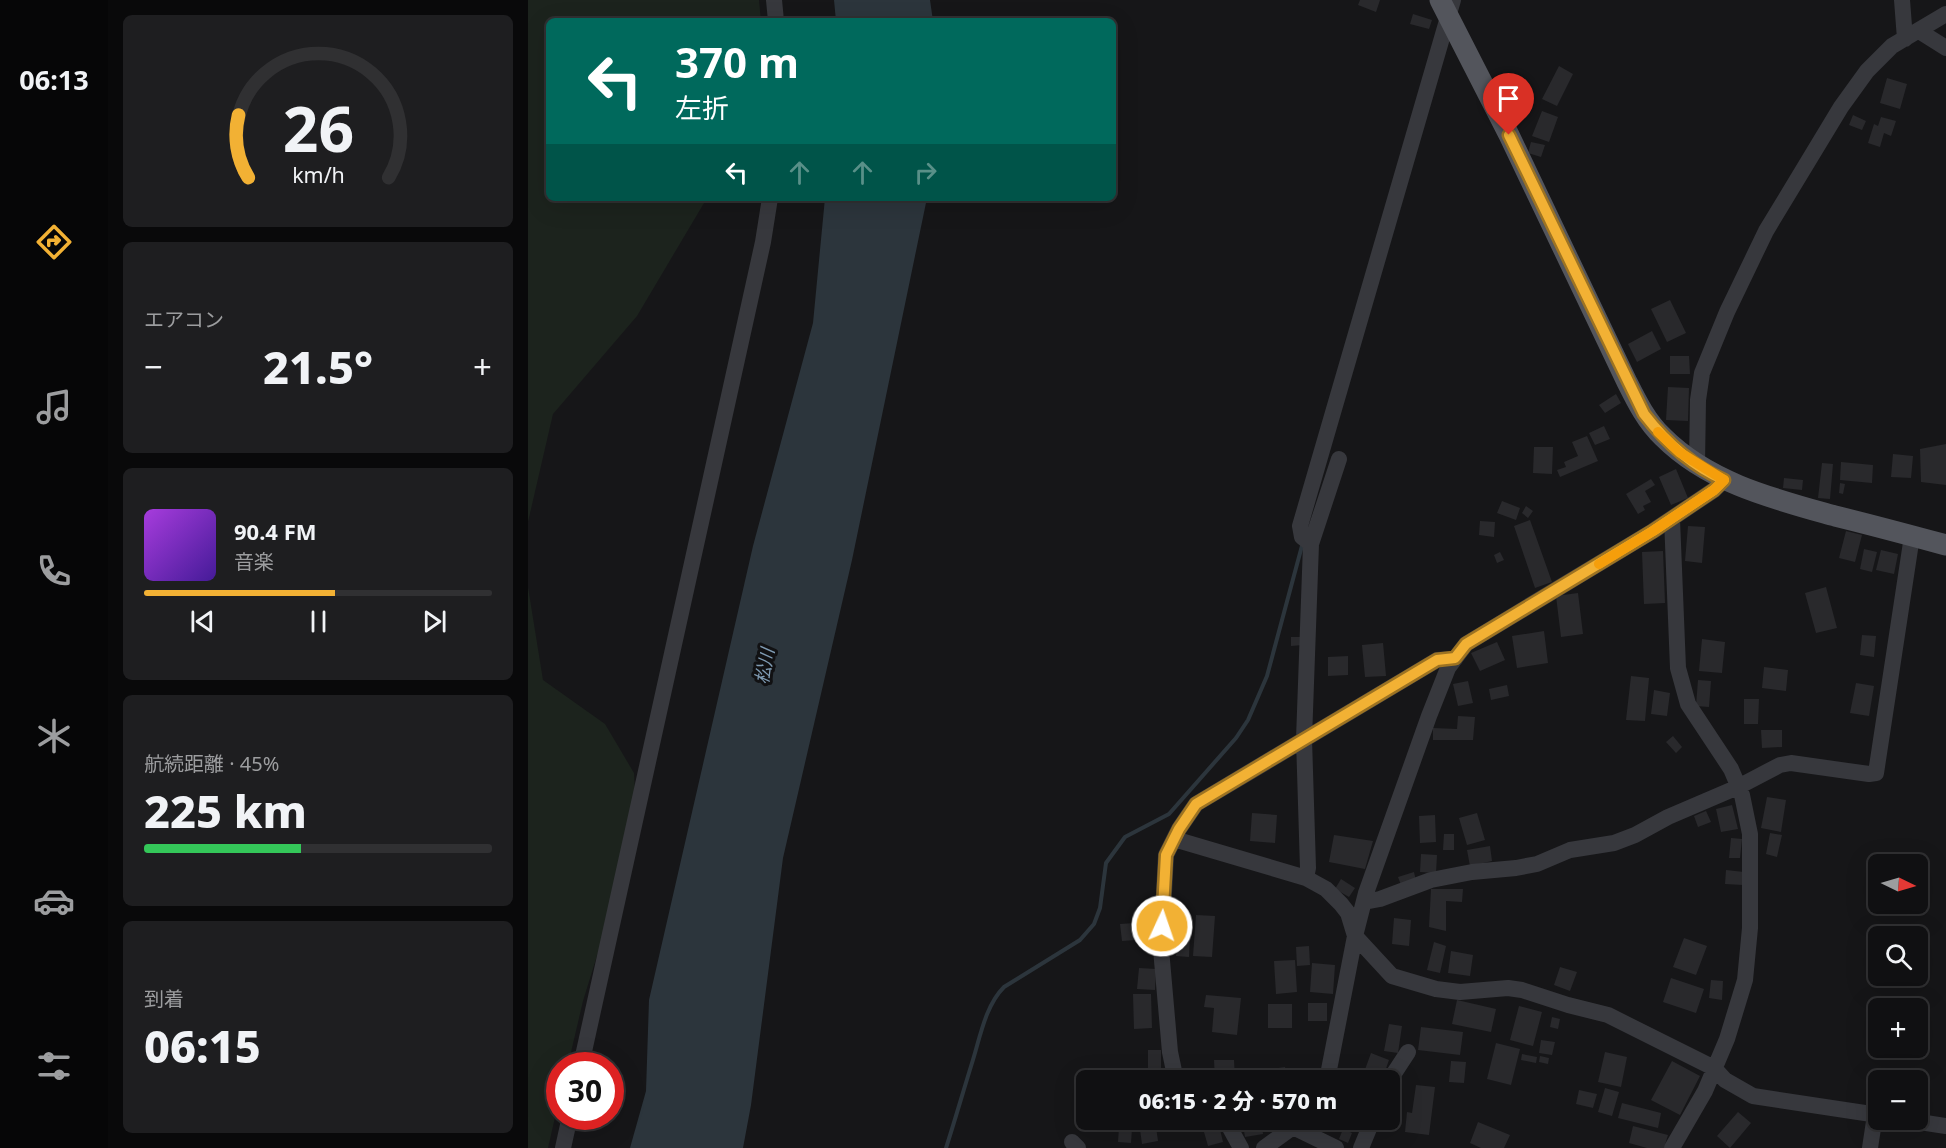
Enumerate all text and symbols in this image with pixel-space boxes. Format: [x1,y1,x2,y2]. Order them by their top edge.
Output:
text: 370 m [675,33,799,90]
icon: left [576,42,654,120]
text: 06:13 [19,61,89,98]
pin [1483,73,1534,135]
icon: arrive [1492,82,1525,115]
text: 26 [282,85,354,170]
text: 左折 [675,89,729,126]
icon: left [720,156,753,189]
icon: ahead [783,156,816,189]
icon: ahead [846,156,879,189]
icon: right [909,156,942,189]
text: km/h [292,160,344,189]
icon: directions [33,221,75,263]
text: エアコン [144,306,224,333]
text: 21.5° [263,336,373,397]
text: − [144,344,163,389]
text: + [473,344,492,389]
icon: music [33,386,75,428]
text: 90.4 FM [234,516,316,546]
text: 音楽 [234,548,274,575]
icon: phone [33,550,75,592]
icon: previous [186,605,219,638]
icon: pause [302,605,335,638]
icon: next [418,605,451,638]
water label: 松川 [749,644,779,686]
icon: climate [33,715,75,757]
text: 航続距離 · 45% [144,750,279,777]
text: 225 km [144,780,307,841]
north arrow [1868,854,1928,914]
map controls [1868,854,1928,1130]
icon: car [33,880,75,922]
position arrow [1130,894,1194,958]
button: search [1868,926,1928,986]
text: 到着 [144,985,184,1012]
button: + [1868,998,1928,1058]
text: 06:15 [144,1015,261,1076]
icon: filters [33,1045,75,1087]
speed limit sign: 30 [546,1052,624,1130]
button: − [1868,1070,1928,1130]
text: 06:15 · 2 分 · 570 m [1139,1085,1337,1115]

